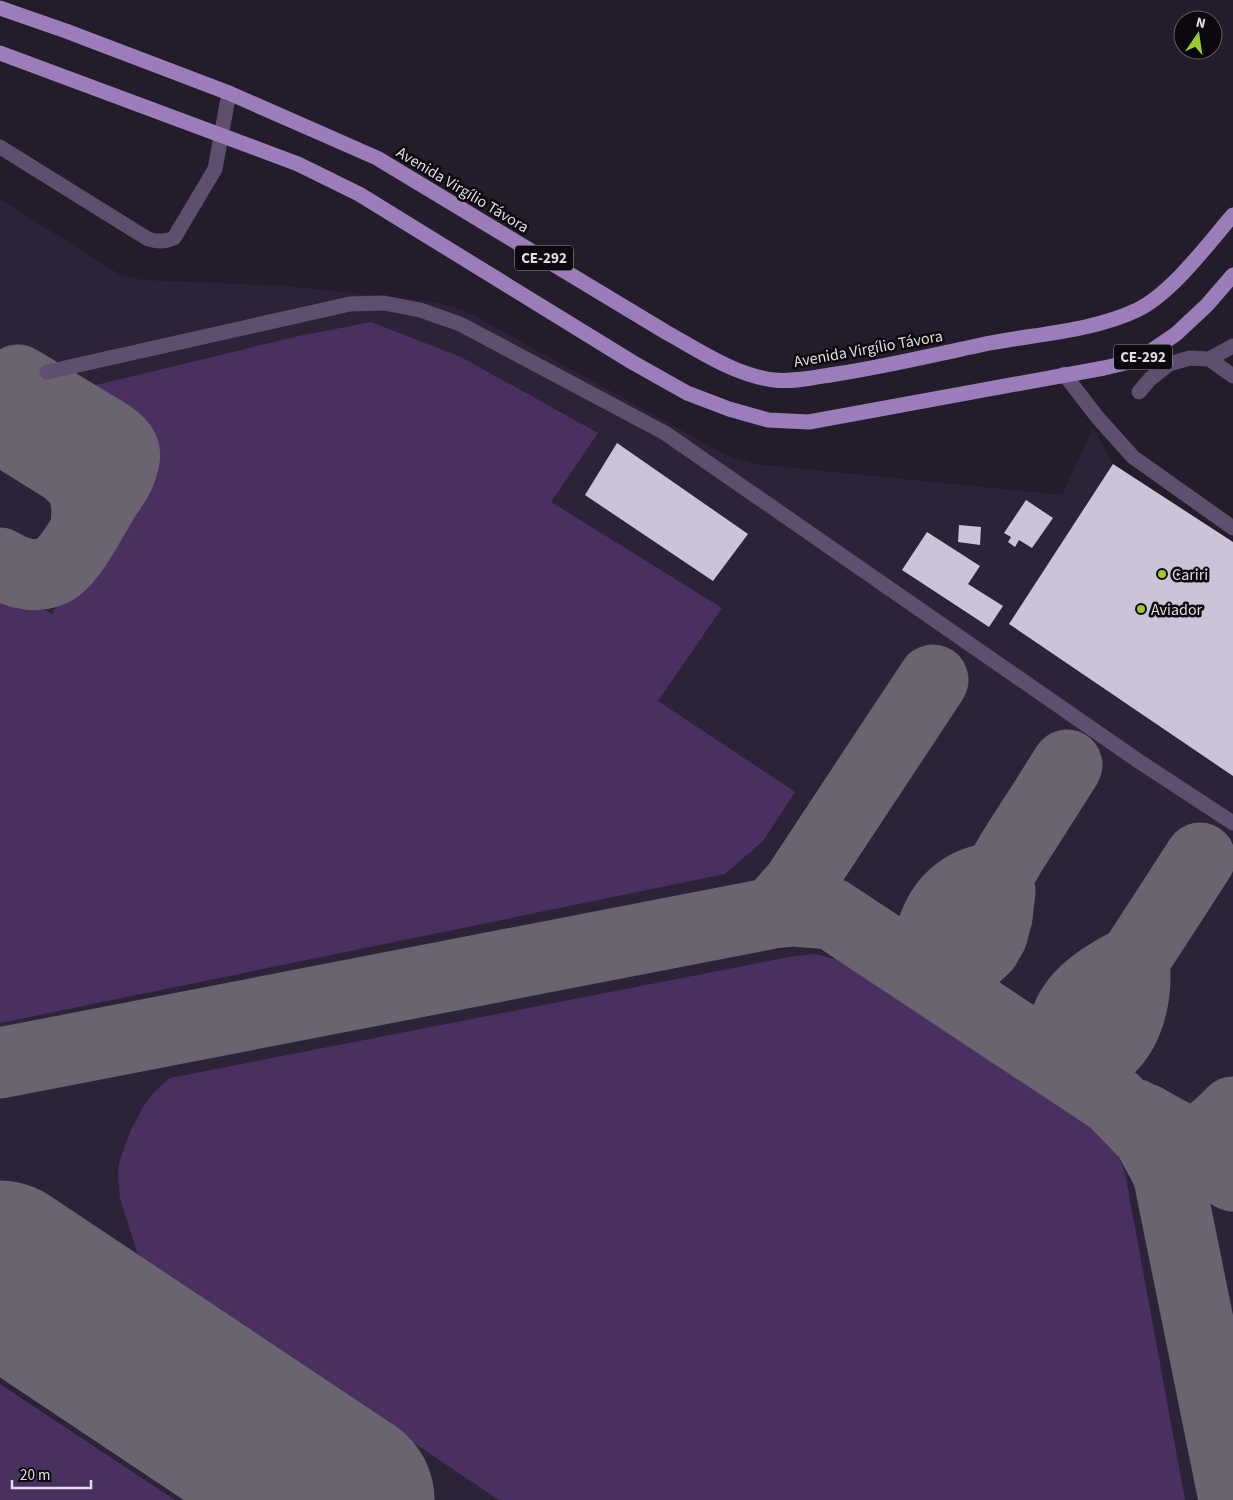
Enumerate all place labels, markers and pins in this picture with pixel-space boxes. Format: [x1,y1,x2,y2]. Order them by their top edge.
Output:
place label: Cariri [1172,564,1208,586]
marker: Cariri [1156,568,1168,580]
place label: Aviador [1151,599,1203,621]
marker: Aviador [1135,603,1147,615]

